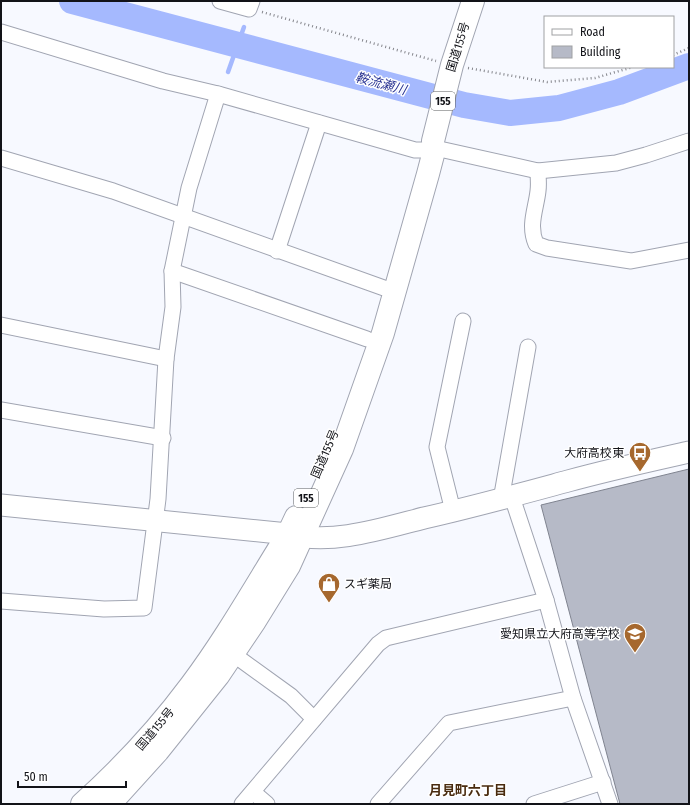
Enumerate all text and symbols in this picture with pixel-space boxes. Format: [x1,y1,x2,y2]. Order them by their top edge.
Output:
legend [544,16,674,68]
street label: 国道155号 [444,20,472,74]
text: Road [580,25,605,39]
text: Building [580,45,621,59]
water label: 鞍流瀬川 [354,70,410,98]
road number: 155 [431,92,455,110]
street label: 国道155号 [308,427,342,481]
bus stop icon: 大府高校東 [627,440,653,473]
place label: 大府高校東 [564,446,624,460]
road number: 155 [294,489,318,507]
shop icon: スギ薬局 [316,571,342,604]
place label: スギ薬局 [344,577,392,591]
school or university icon: 愛知県立大府高等学校 [622,621,648,654]
place label: 愛知県立大府高等学校 [500,627,620,641]
street label: 国道155号 [133,705,177,753]
scale bar [18,763,126,789]
text: 50 m [24,770,48,784]
district label: 月見町六丁目 [429,783,507,798]

